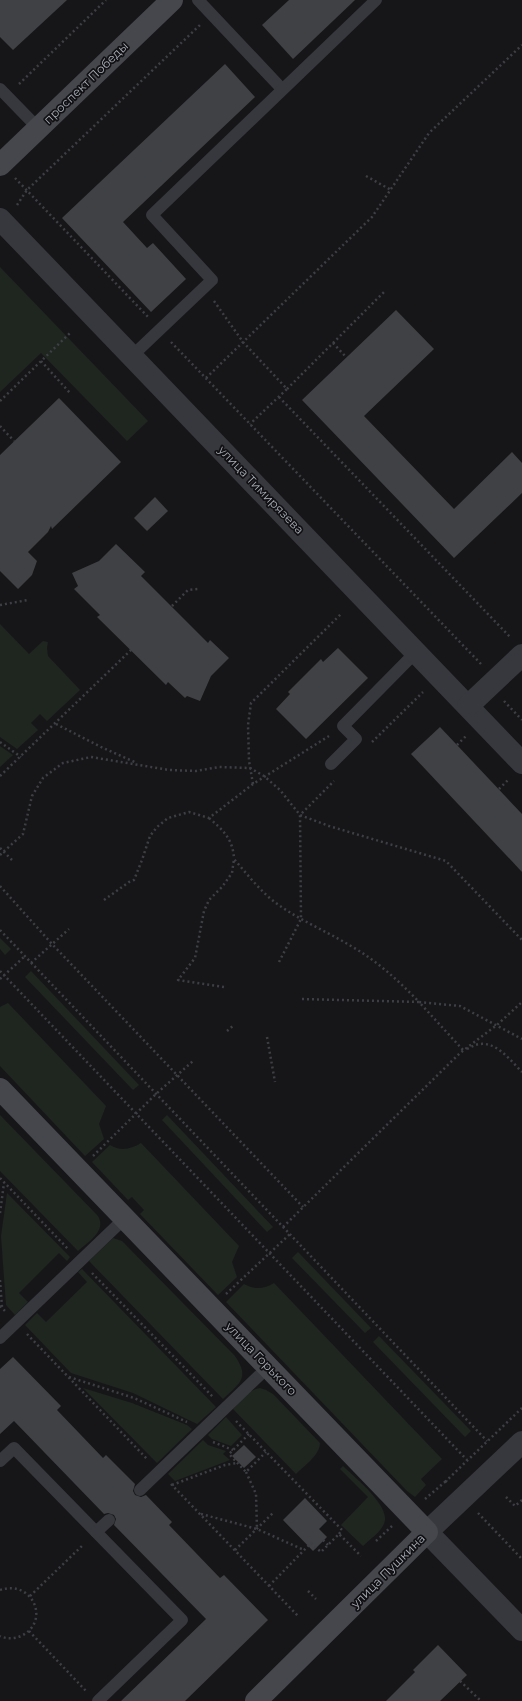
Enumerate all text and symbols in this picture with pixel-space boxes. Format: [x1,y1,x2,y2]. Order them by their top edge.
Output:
street label: проспект Победы [40,38,131,127]
street label: улица Тимирязева [215,442,307,537]
street label: улица Горького [222,1318,300,1399]
street label: улица Пушкина [347,1530,428,1612]

